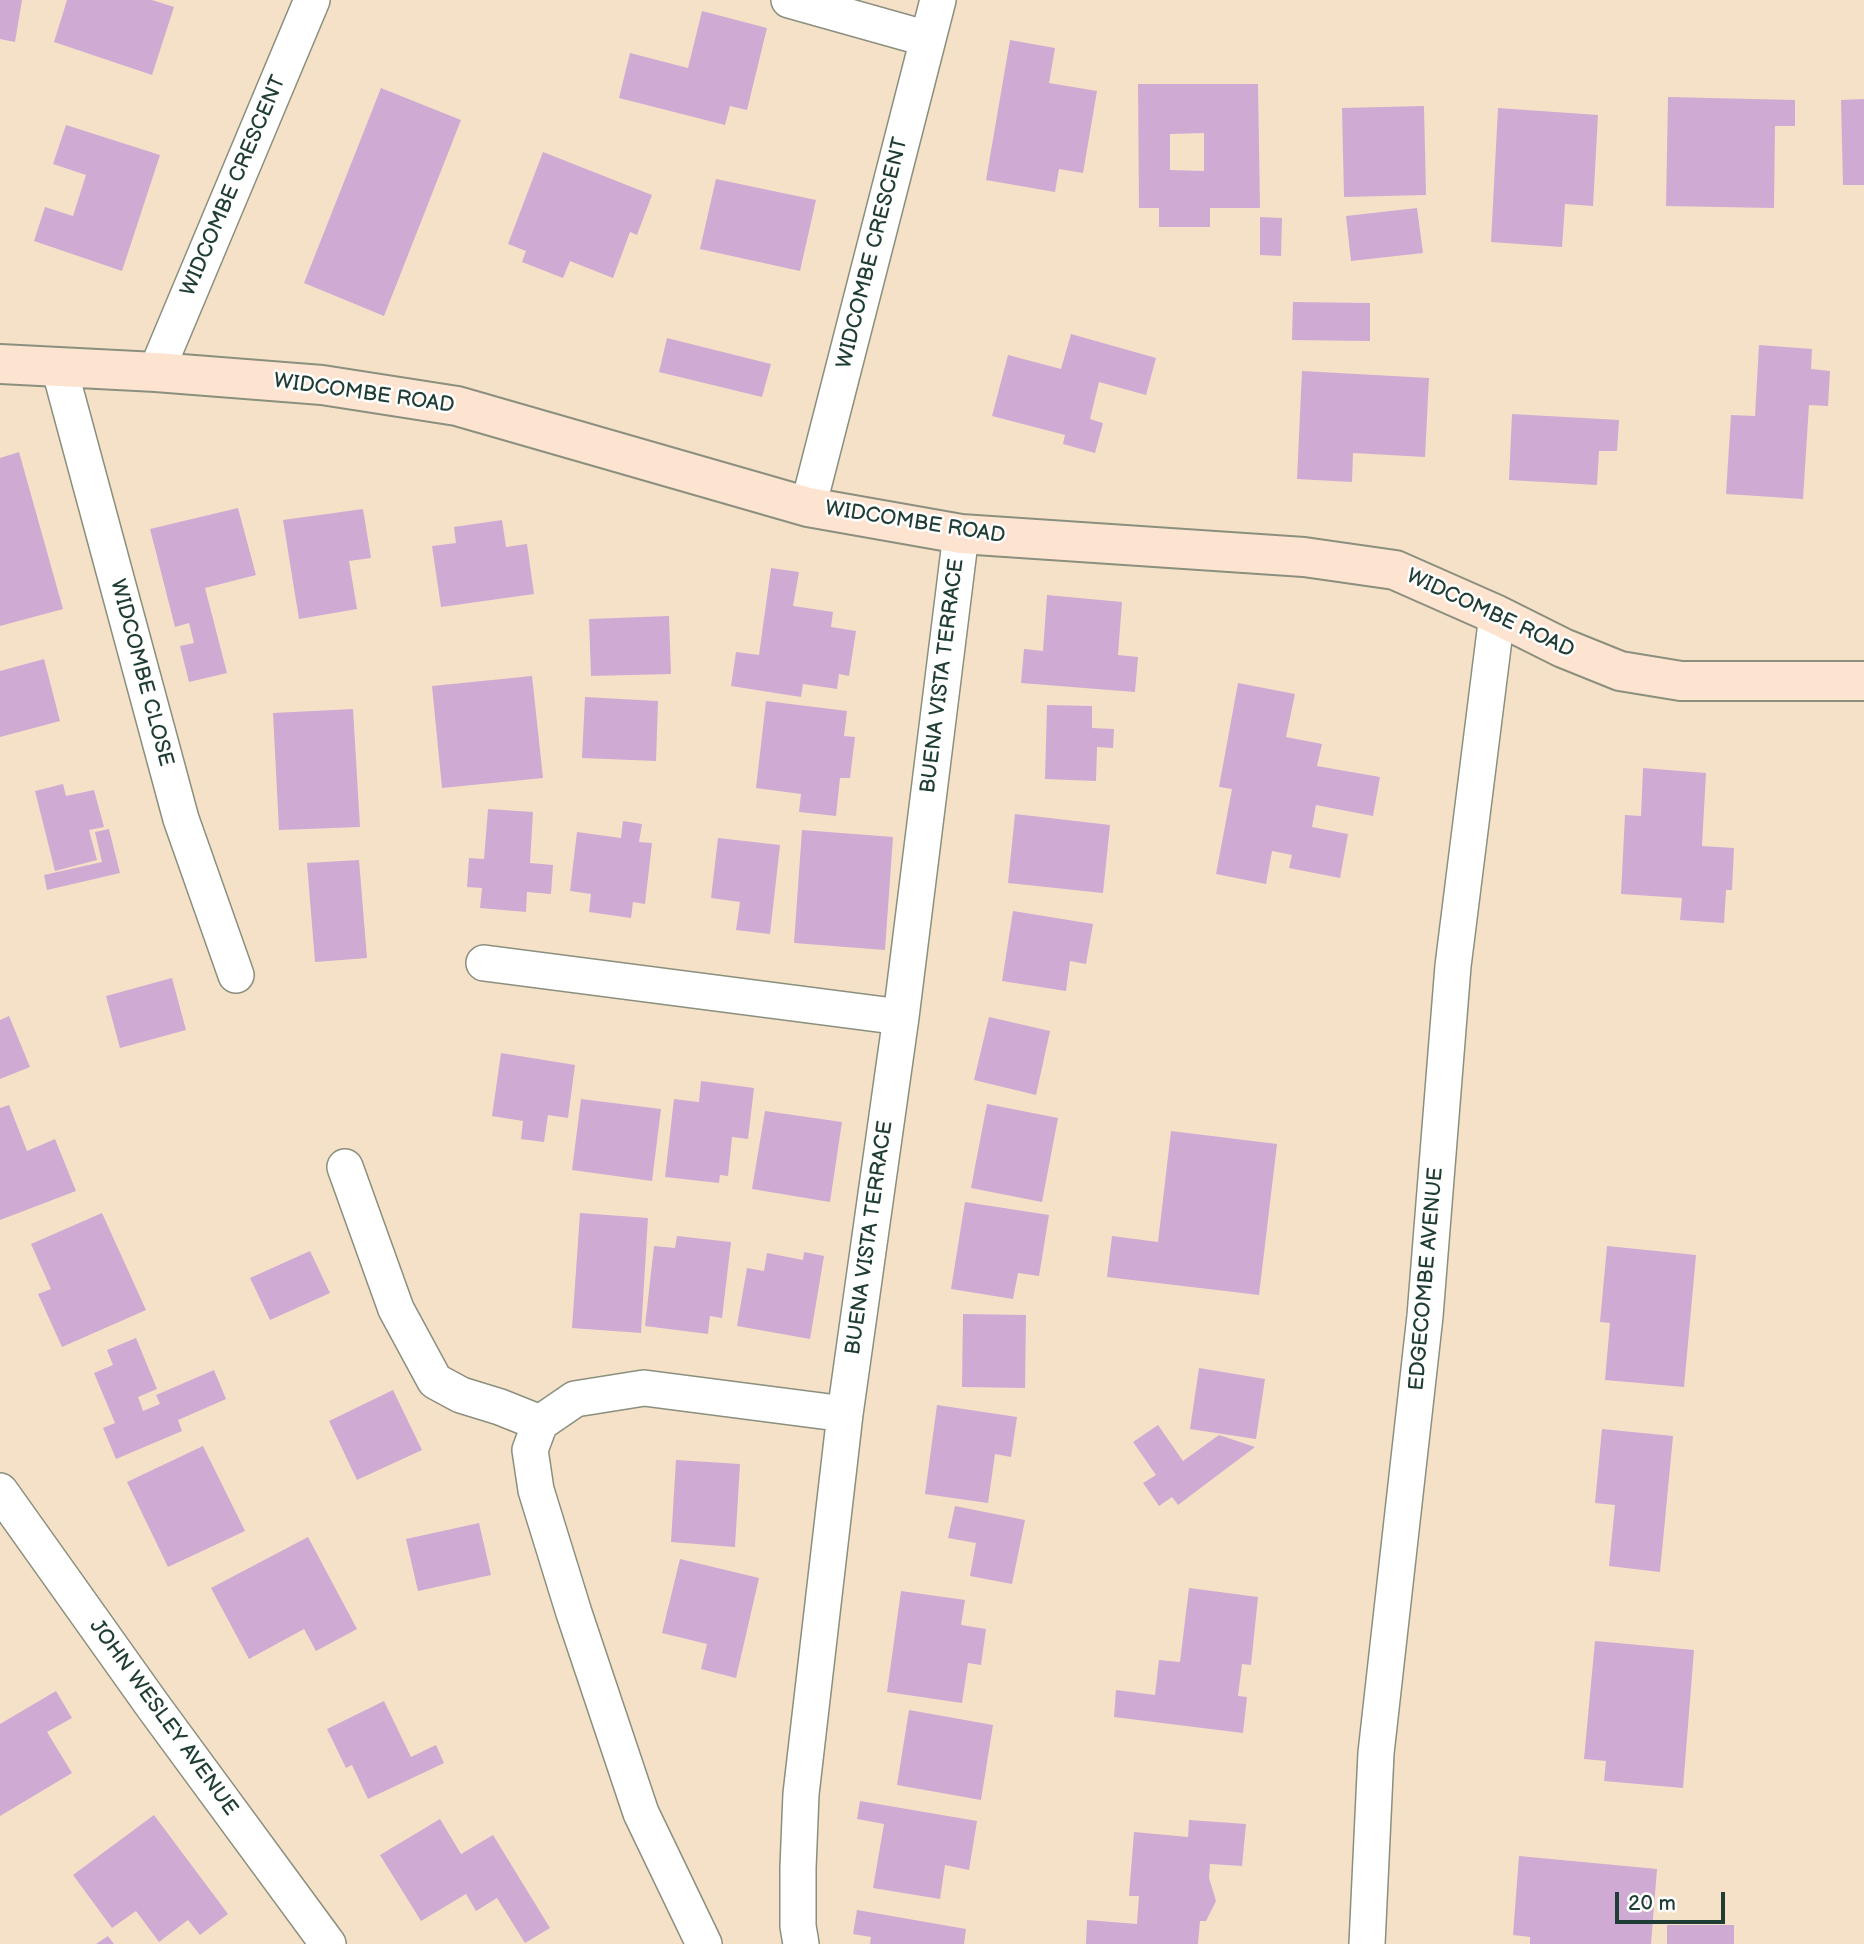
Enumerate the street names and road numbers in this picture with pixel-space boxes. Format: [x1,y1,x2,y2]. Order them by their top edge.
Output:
street label: WIDCOMBE CRESCENT [176,72,292,300]
street label: WIDCOMBE CRESCENT [832,135,914,371]
street label: WIDCOMBE ROAD [272,369,456,419]
street label: WIDCOMBE ROAD [823,496,1007,550]
street label: BUENA VISTA TERRACE [916,557,970,795]
street label: WIDCOMBE ROAD [1402,564,1578,664]
street label: WIDCOMBE CLOSE [104,577,178,769]
street label: BUENA VISTA TERRACE [841,1119,899,1357]
street label: EDGECOMBE AVENUE [1405,1166,1449,1392]
street label: JOHN WESLEY AVENUE [83,1615,243,1821]

